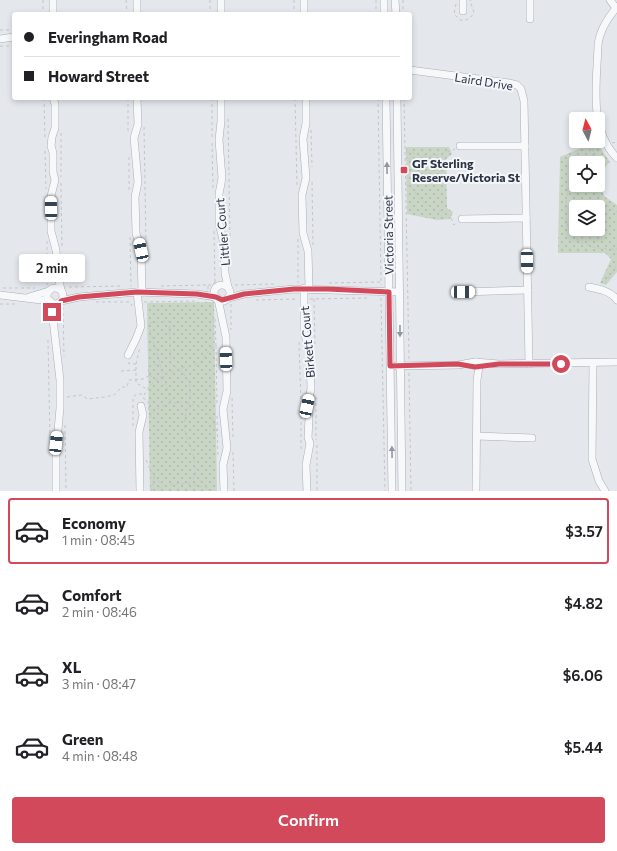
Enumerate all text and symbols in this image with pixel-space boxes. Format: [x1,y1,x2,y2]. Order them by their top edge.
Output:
text: Everingham Road [48,28,168,46]
text: Howard Street [48,67,149,85]
street label: Laird Drive [454,69,514,93]
north arrow [569,112,605,148]
map controls [569,112,605,236]
place label: GF Sterling Reserve/Victoria St [412,156,520,184]
button: locate [569,156,605,192]
one-way arrow [384,161,390,174]
marker: GF Sterling Reserve/Victoria St [399,165,409,175]
street label: Victoria Street [380,195,396,275]
car [45,196,57,220]
street label: Littler Court [212,197,232,267]
button: layers [569,200,605,236]
car [133,237,149,263]
car [521,249,533,273]
callout: 2 min [19,254,85,282]
text: 2 min [36,260,68,276]
car [451,286,475,298]
route end [43,303,61,321]
street label: Birkett Court [297,305,317,378]
one-way arrow [397,325,403,338]
car [220,347,232,371]
route start [552,355,570,373]
car [299,393,315,419]
car [49,430,63,456]
one-way arrow [389,445,395,458]
icon: car [14,513,50,549]
text: Economy [62,514,126,532]
text: $3.57 [565,522,603,540]
text: 1 min · 08:45 [62,532,135,548]
icon: car [14,585,50,621]
text: Comfort [62,586,122,604]
text: $4.82 [564,594,603,612]
text: 2 min · 08:46 [62,604,137,620]
icon: car [14,657,50,693]
text: XL [62,658,81,676]
text: $6.06 [563,666,603,684]
text: 3 min · 08:47 [62,676,136,692]
icon: car [14,729,50,765]
text: Green [62,730,103,748]
text: $5.44 [564,738,603,756]
text: 4 min · 08:48 [62,748,138,764]
button: Confirm [12,797,605,843]

